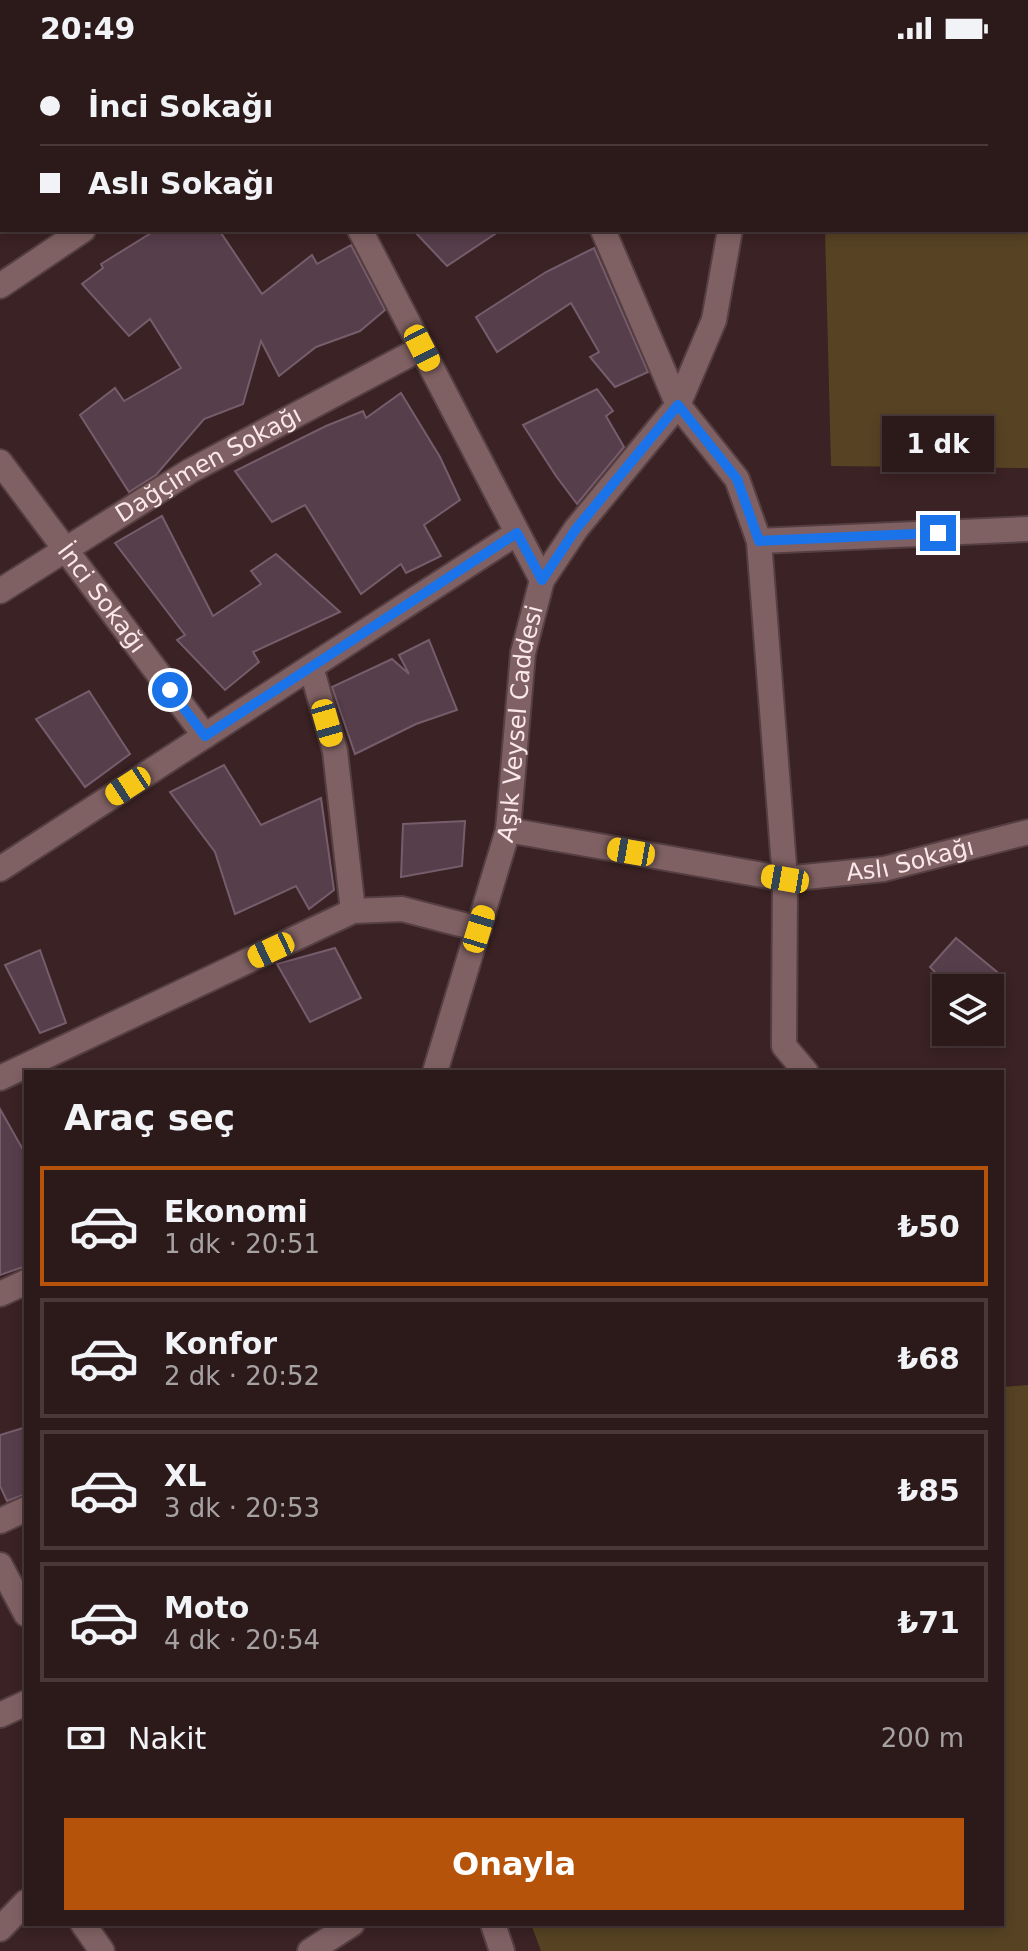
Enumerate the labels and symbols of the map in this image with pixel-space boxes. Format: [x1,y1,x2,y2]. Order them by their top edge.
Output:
car [400,321,444,375]
street label: Dağçimen Sokağı [110,401,306,528]
callout: 1 dk [882,417,994,473]
route end [920,515,956,551]
street label: İnci Sokağı [52,537,152,658]
street label: Aşık Veysel Caddesi [491,602,549,845]
route start [152,672,188,708]
car [309,697,345,749]
car [101,763,155,809]
street label: Aslı Sokağı [845,833,977,887]
car [605,836,657,868]
car [759,863,811,895]
car [461,903,497,955]
car [244,929,298,971]

